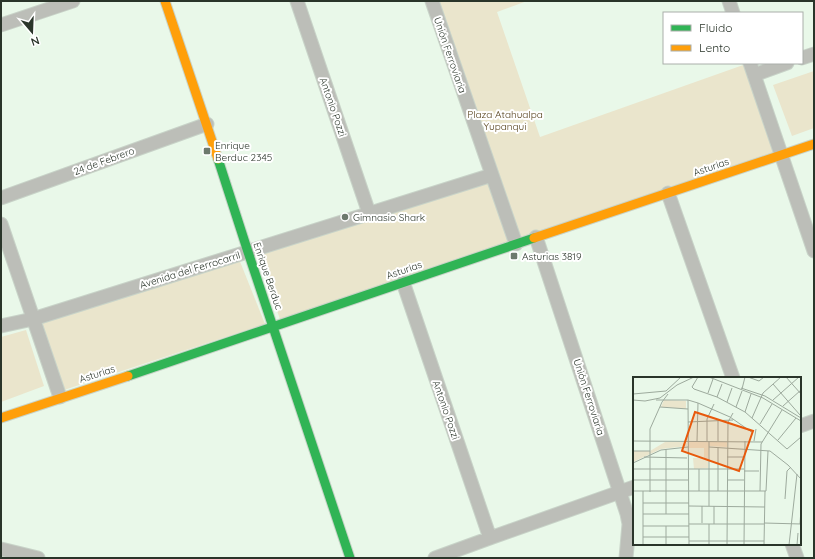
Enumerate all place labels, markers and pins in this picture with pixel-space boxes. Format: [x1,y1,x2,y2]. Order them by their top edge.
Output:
place label: Enrique Berduc 2345 [215,139,272,164]
marker: Enrique Berduc 2345 [202,146,212,156]
place label: Gimnasio Shark [353,211,425,224]
marker: Gimnasio Shark [340,212,350,222]
place label: Asturias 3819 [522,250,582,263]
marker: Asturias 3819 [509,251,519,261]

